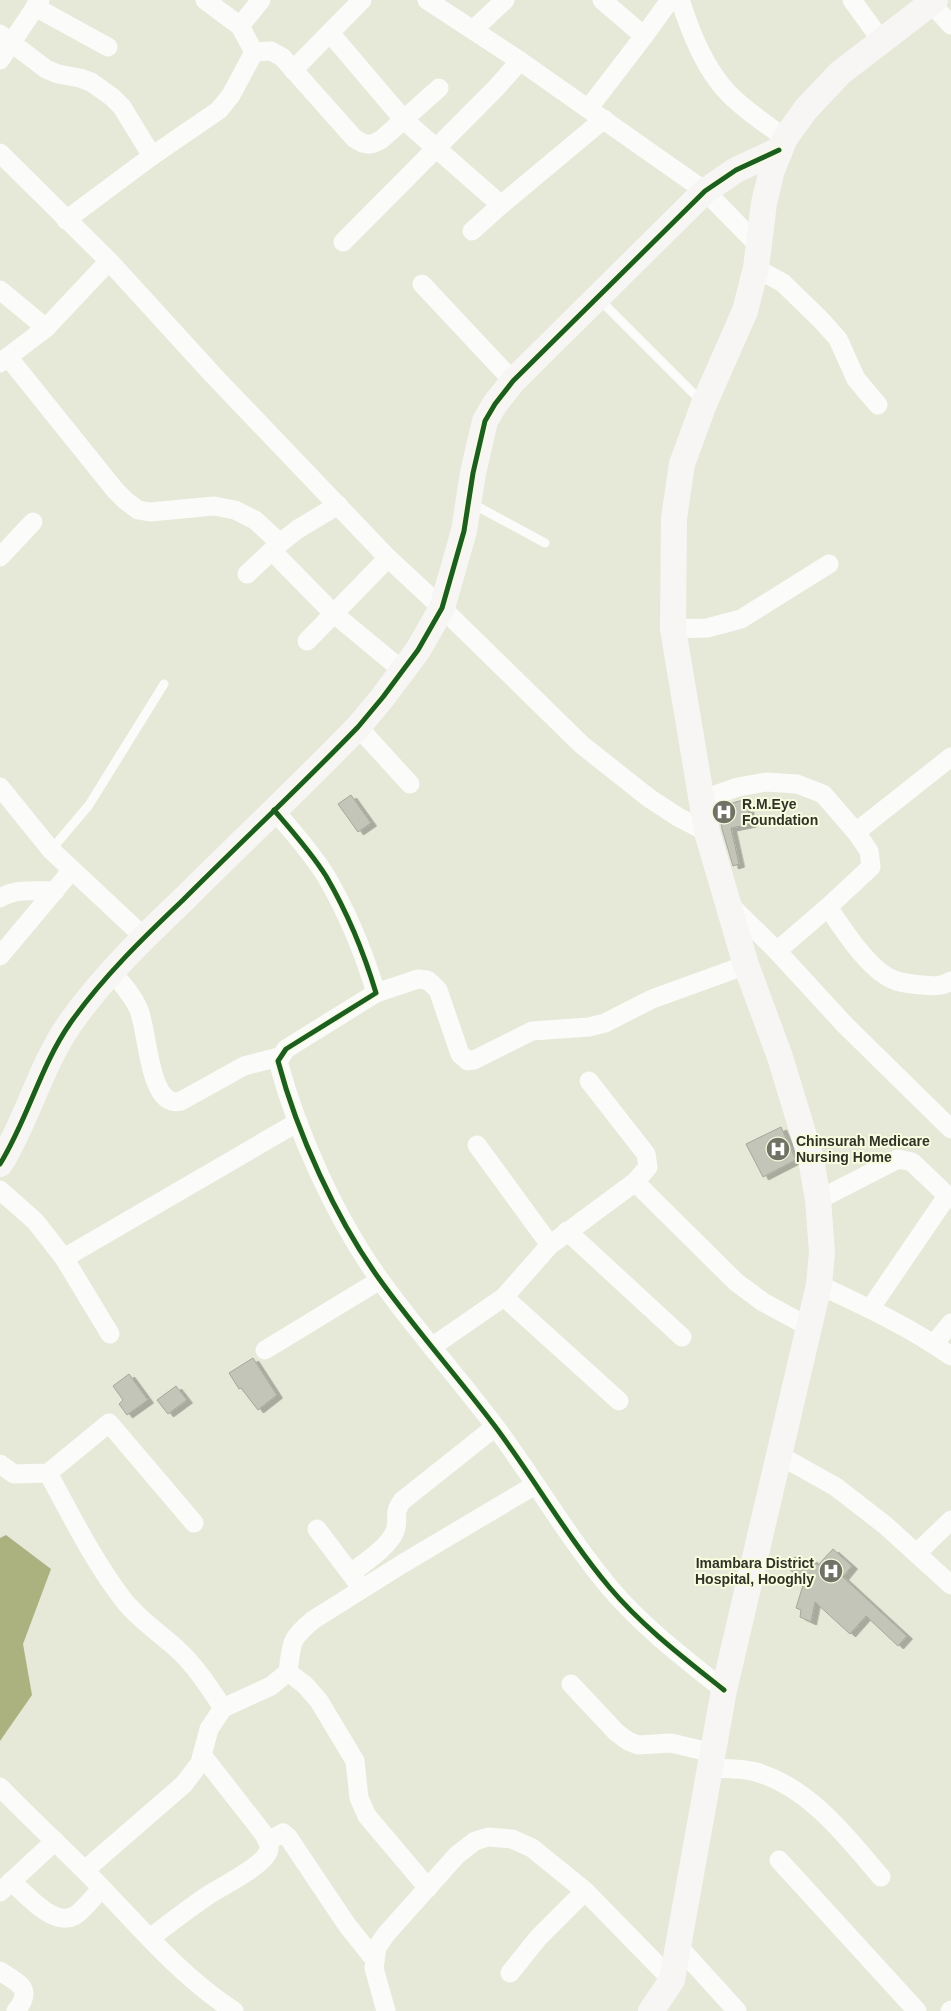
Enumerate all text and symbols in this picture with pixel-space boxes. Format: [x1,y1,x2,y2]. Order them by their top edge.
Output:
place label: R.M.Eye Foundation [742,796,818,828]
hospital icon: R.M.Eye Foundation [711,799,737,825]
place label: Chinsurah Medicare Nursing Home [796,1133,930,1165]
hospital icon: Chinsurah Medicare Nursing Home [765,1136,791,1162]
place label: Imambara District Hospital, Hooghly [695,1555,814,1587]
hospital icon: Imambara District Hospital, Hooghly [818,1558,844,1584]

